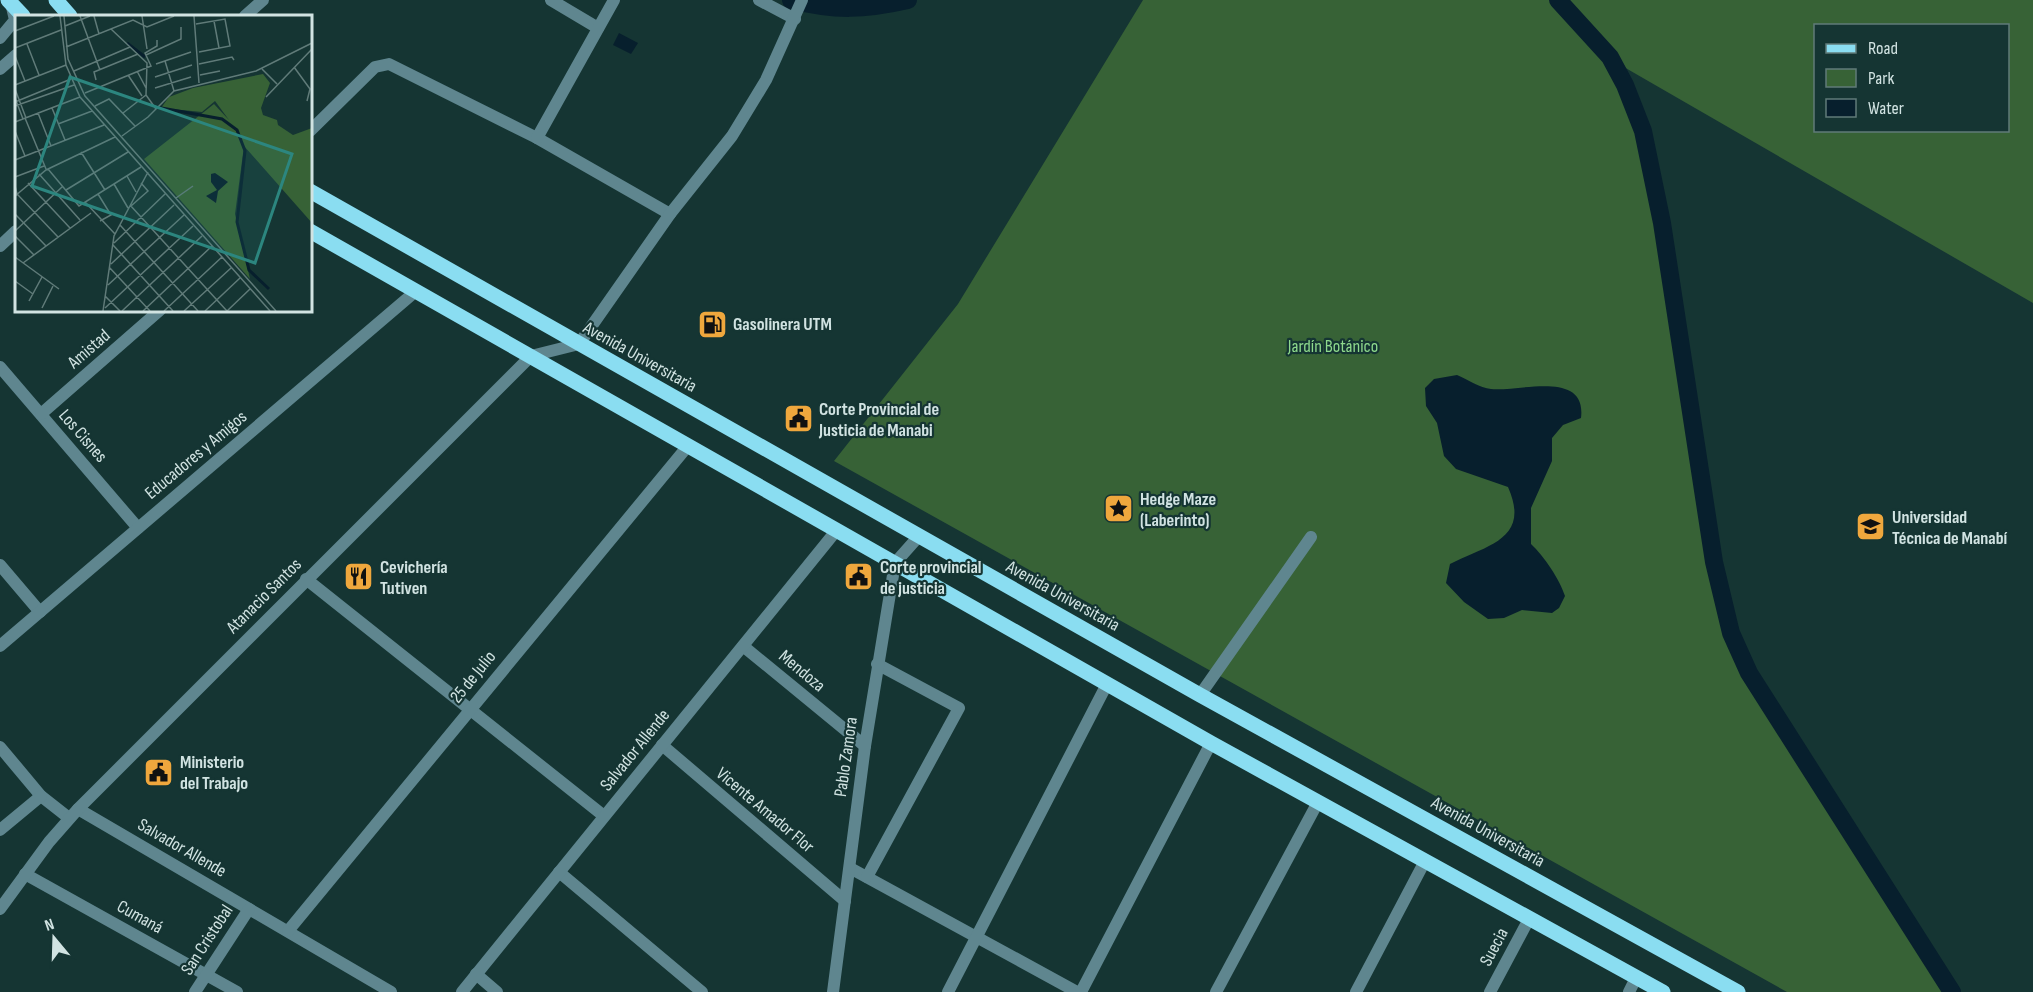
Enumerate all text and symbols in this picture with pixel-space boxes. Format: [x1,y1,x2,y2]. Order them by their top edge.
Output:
inset map [15,15,312,312]
legend [1814,24,2009,132]
text: Road [1868,38,1898,59]
text: Park [1868,68,1894,89]
text: Water [1868,98,1904,119]
fuel station icon: Gasolinera UTM [696,308,728,340]
place label: Gasolinera UTM [733,314,832,335]
street label: Avenida Universitaria [579,317,700,397]
street label: Amistad [63,325,114,374]
park label: Jardín Botánico [1287,336,1378,357]
place label: Corte Provincial de Justicia de Manabi [818,399,939,441]
public building icon: Corte Provincial de Justicia de Manabi [782,403,814,435]
street label: Los Cisnes [54,405,112,467]
street label: Educadores y Amigos [141,406,251,504]
place label: Hedge Maze (Laberinto) [1140,489,1216,531]
place icon: Hedge Maze (Laberinto) [1103,493,1135,525]
place label: Universidad Técnica de Manabí [1892,507,2007,549]
school or university icon: Universidad Técnica de Manabí [1855,511,1887,543]
street label: Atanacio Santos [221,554,306,639]
street label: Avenida Universitaria [1002,556,1123,636]
place label: Cevichería Tutiven [380,557,448,599]
place label: Corte provincial de justicia [880,557,981,599]
restaurant icon: Cevichería Tutiven [343,561,375,593]
public building icon: Corte provincial de justicia [843,561,875,593]
street label: Mendoza [775,646,829,696]
street label: 25 de Julio [446,647,500,707]
street label: Salvador Allende [596,705,674,795]
street label: Pablo Zamora [830,716,862,798]
place label: Ministerio del Trabajo [180,752,248,794]
public building icon: Ministerio del Trabajo [143,756,175,788]
street label: Vicente Amador Flor [712,763,818,857]
street label: Avenida Universitaria [1427,792,1548,872]
street label: Salvador Allende [134,814,230,882]
street label: Cumaná [113,896,167,938]
street label: San Cristobal [177,901,237,979]
north arrow [24,908,84,968]
text: N [42,915,57,936]
street label: Suecia [1475,924,1513,970]

